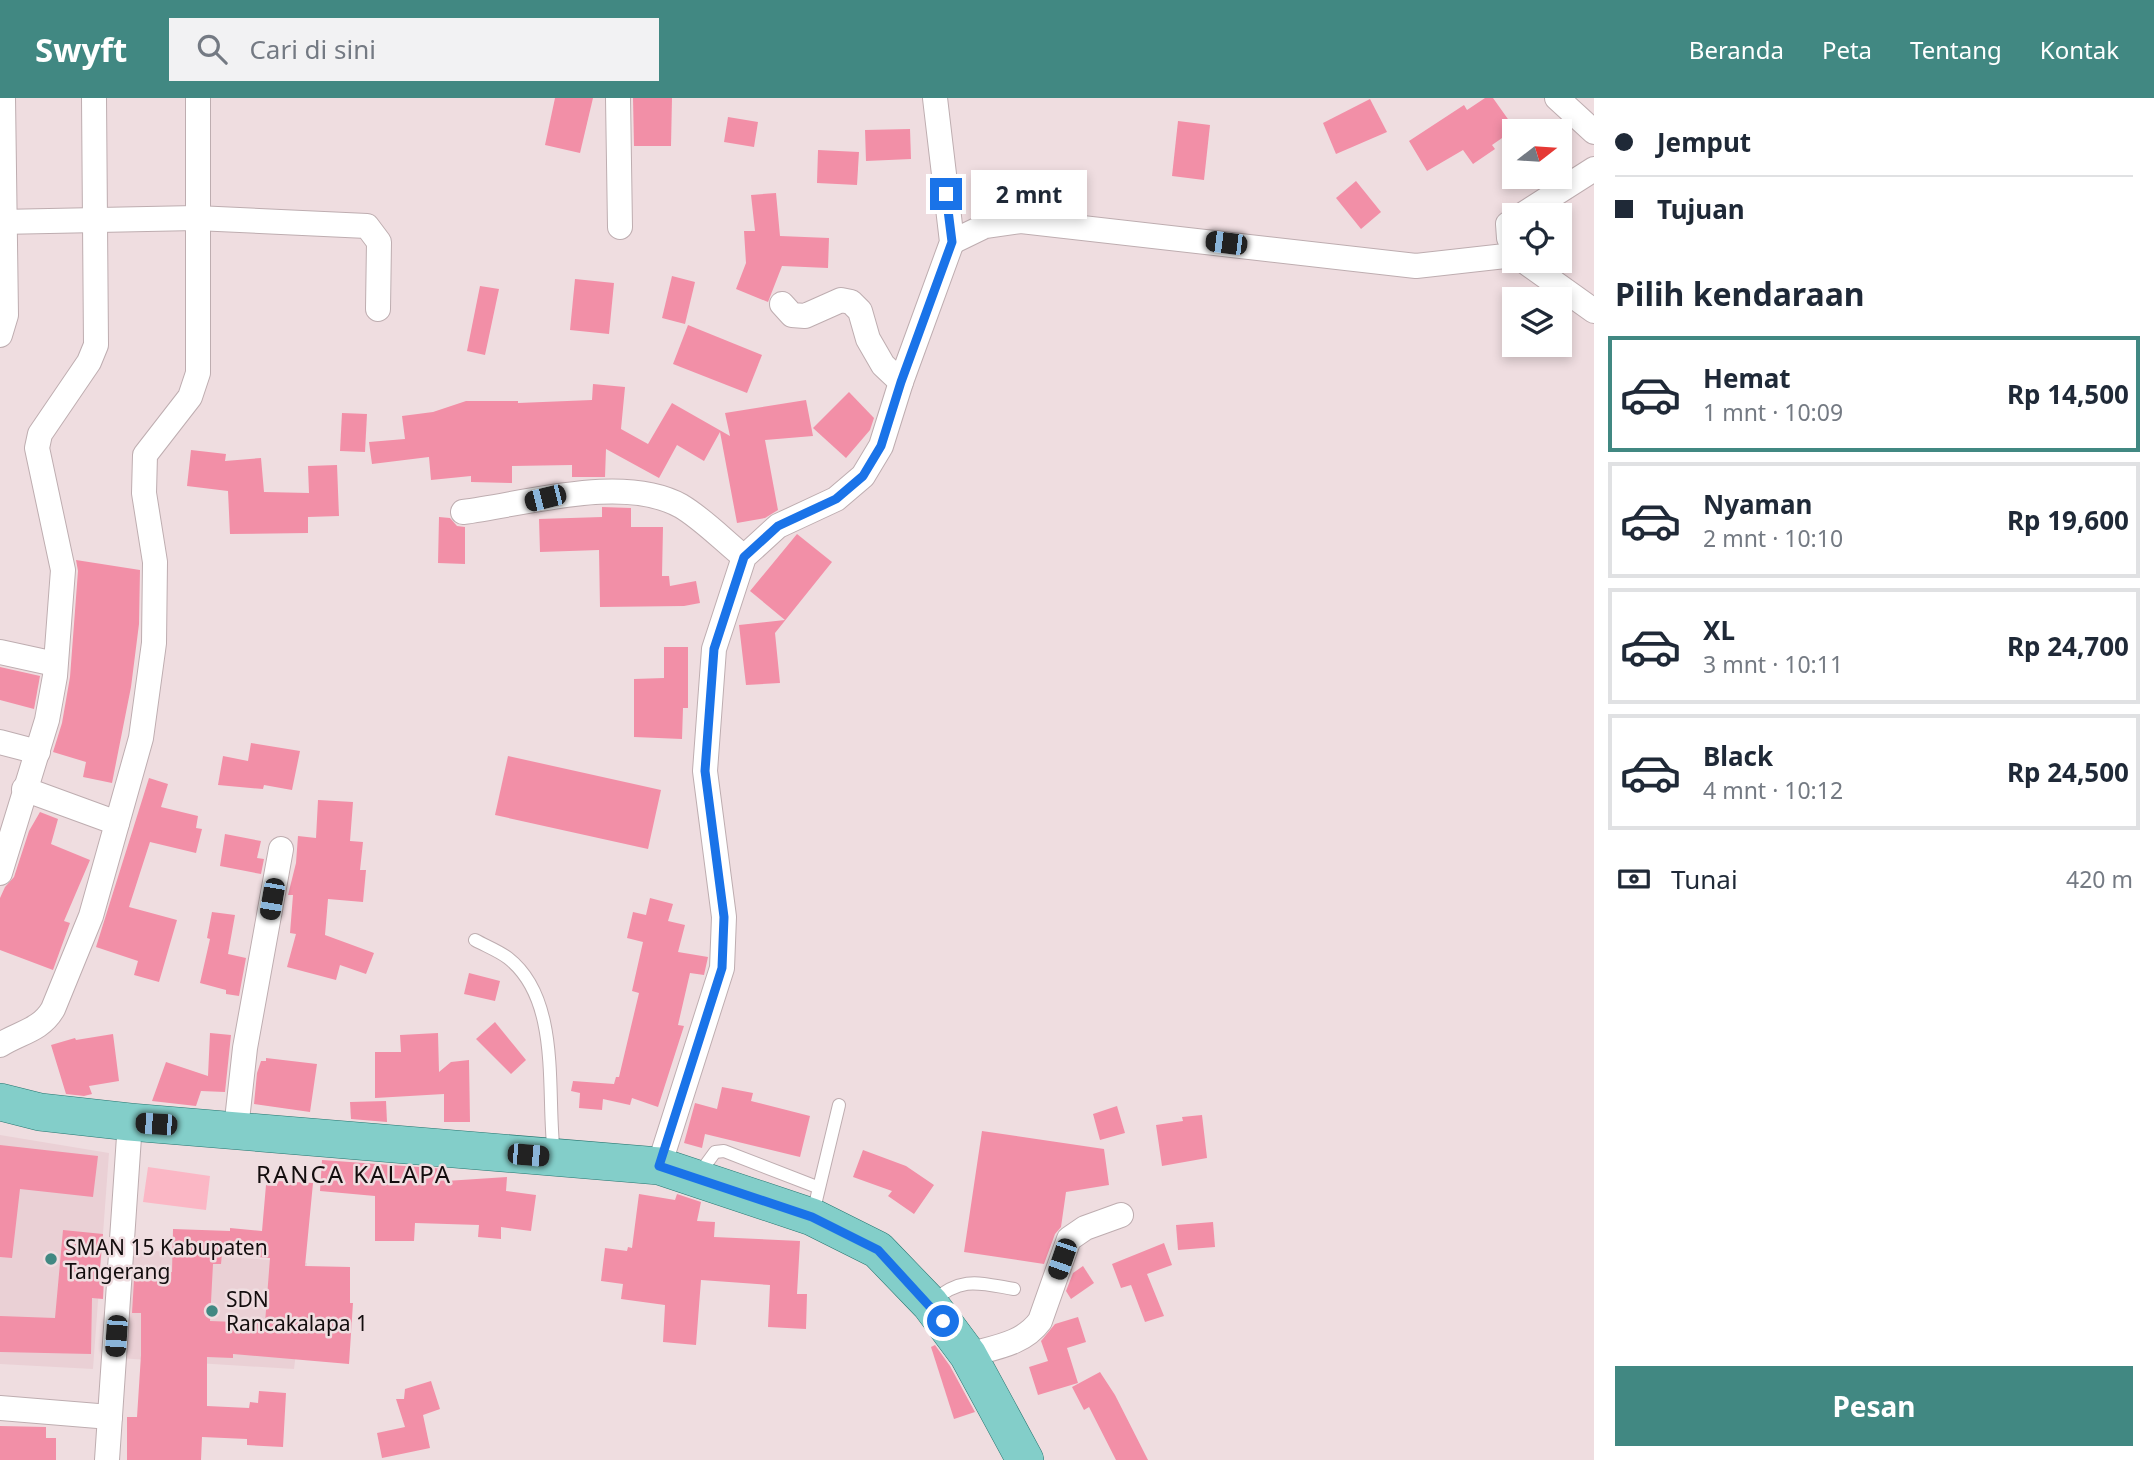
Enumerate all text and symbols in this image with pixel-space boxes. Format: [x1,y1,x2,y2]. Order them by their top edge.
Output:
search box [169,18,659,81]
text: Swyft [35,27,127,72]
icon: search [193,30,231,68]
text: Cari di sini [249,31,376,67]
text: Beranda [1689,33,1784,66]
text: Peta [1822,33,1872,66]
text: Tentang [1910,33,2002,66]
text: Kontak [2040,33,2119,66]
north arrow [1502,119,1572,189]
map controls [1502,119,1572,357]
text: Jemput [1657,124,1751,160]
callout: 2 mnt [970,170,1086,218]
route end [930,178,962,210]
text: 2 mnt [996,178,1062,210]
text: Tujuan [1657,191,1745,227]
button: locate [1502,203,1572,273]
car [1204,230,1249,256]
text: Pilih kendaraan [1615,272,1865,315]
button: layers [1502,287,1572,357]
text: Hemat [1703,360,1791,396]
icon: car [1619,363,1682,426]
text: Rp 14,500 [2007,376,2129,412]
text: 1 mnt · 10:09 [1703,396,1843,428]
car [523,483,568,513]
text: Nyaman [1703,486,1812,522]
icon: car [1619,489,1682,552]
text: Rp 19,600 [2007,502,2129,538]
text: 2 mnt · 10:10 [1703,522,1843,554]
text: XL [1703,612,1735,648]
icon: car [1619,615,1682,678]
text: Rp 24,700 [2007,628,2129,664]
text: 3 mnt · 10:11 [1703,648,1843,680]
text: Black [1703,738,1773,774]
icon: car [1619,741,1682,804]
text: Rp 24,500 [2007,754,2129,790]
text: 4 mnt · 10:12 [1703,774,1843,806]
icon: cash [1615,860,1653,898]
text: Tunai [1671,861,1738,897]
text: 420 m [2066,863,2133,895]
car [259,876,286,922]
car [135,1112,178,1136]
car [507,1143,550,1167]
district label: RANCA KALAPA [256,1157,452,1190]
place label: SMAN 15 Kabupaten Tangerang [65,1233,268,1285]
car [1046,1236,1079,1282]
marker: SMAN 15 Kabupaten Tangerang [43,1251,59,1267]
place label: SDN Rancakalapa 1 [226,1285,368,1337]
marker: SDN Rancakalapa 1 [204,1303,220,1319]
route start [927,1305,959,1337]
car [105,1314,128,1358]
button: Pesan [1615,1366,2133,1446]

